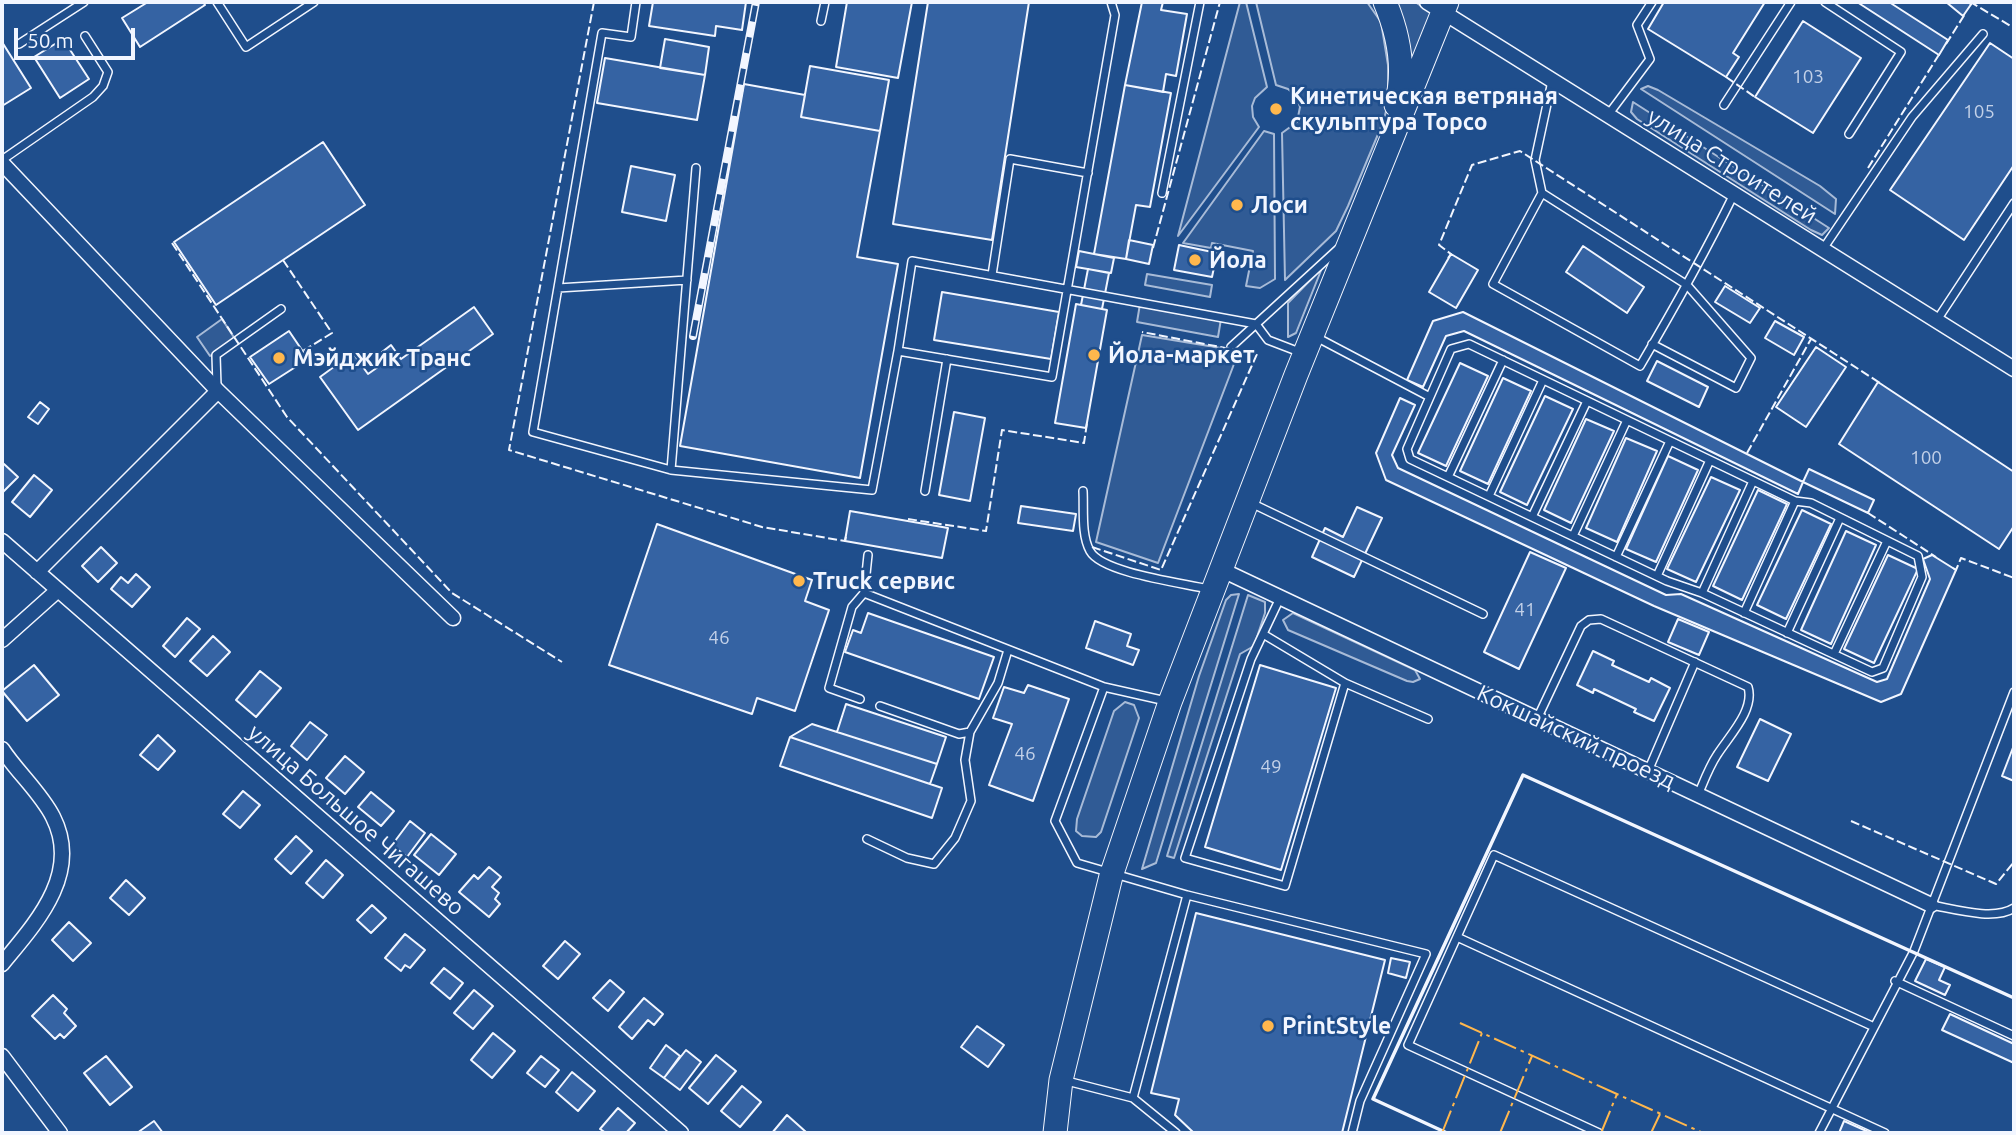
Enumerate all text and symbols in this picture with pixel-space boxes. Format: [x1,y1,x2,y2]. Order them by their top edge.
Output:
scale bar [18,14,138,58]
text: 50 m [27,28,74,52]
house number: 103 [1792,66,1824,88]
place label: Кинетическая ветряная скульптура Торсо [1290,82,1558,136]
marker: Кинетическая ветряная скульптура Торсо [1268,101,1284,117]
house number: 105 [1963,101,1995,123]
street label: улица Строителей [1642,103,1822,229]
place label: Лоси [1251,191,1308,219]
marker: Лоси [1229,197,1245,213]
place label: Йола [1209,246,1267,274]
marker: Йола [1187,252,1203,268]
place label: Йола-маркет [1108,341,1255,369]
place label: Мэйджик Транс [293,344,471,372]
marker: Йола-маркет [1086,347,1102,363]
marker: Мэйджик Транс [271,350,287,366]
house number: 100 [1910,447,1942,469]
place label: Truck сервис [813,567,955,595]
marker: Truck сервис [791,573,807,589]
house number: 41 [1514,599,1536,621]
house number: 46 [708,627,730,649]
street label: Кокшайский проезд [1473,679,1679,795]
street label: улица Большое Чигашево [242,718,470,922]
house number: 46 [1014,743,1036,765]
house number: 49 [1260,756,1282,778]
place label: PrintStyle [1282,1012,1391,1040]
marker: PrintStyle [1260,1018,1276,1034]

